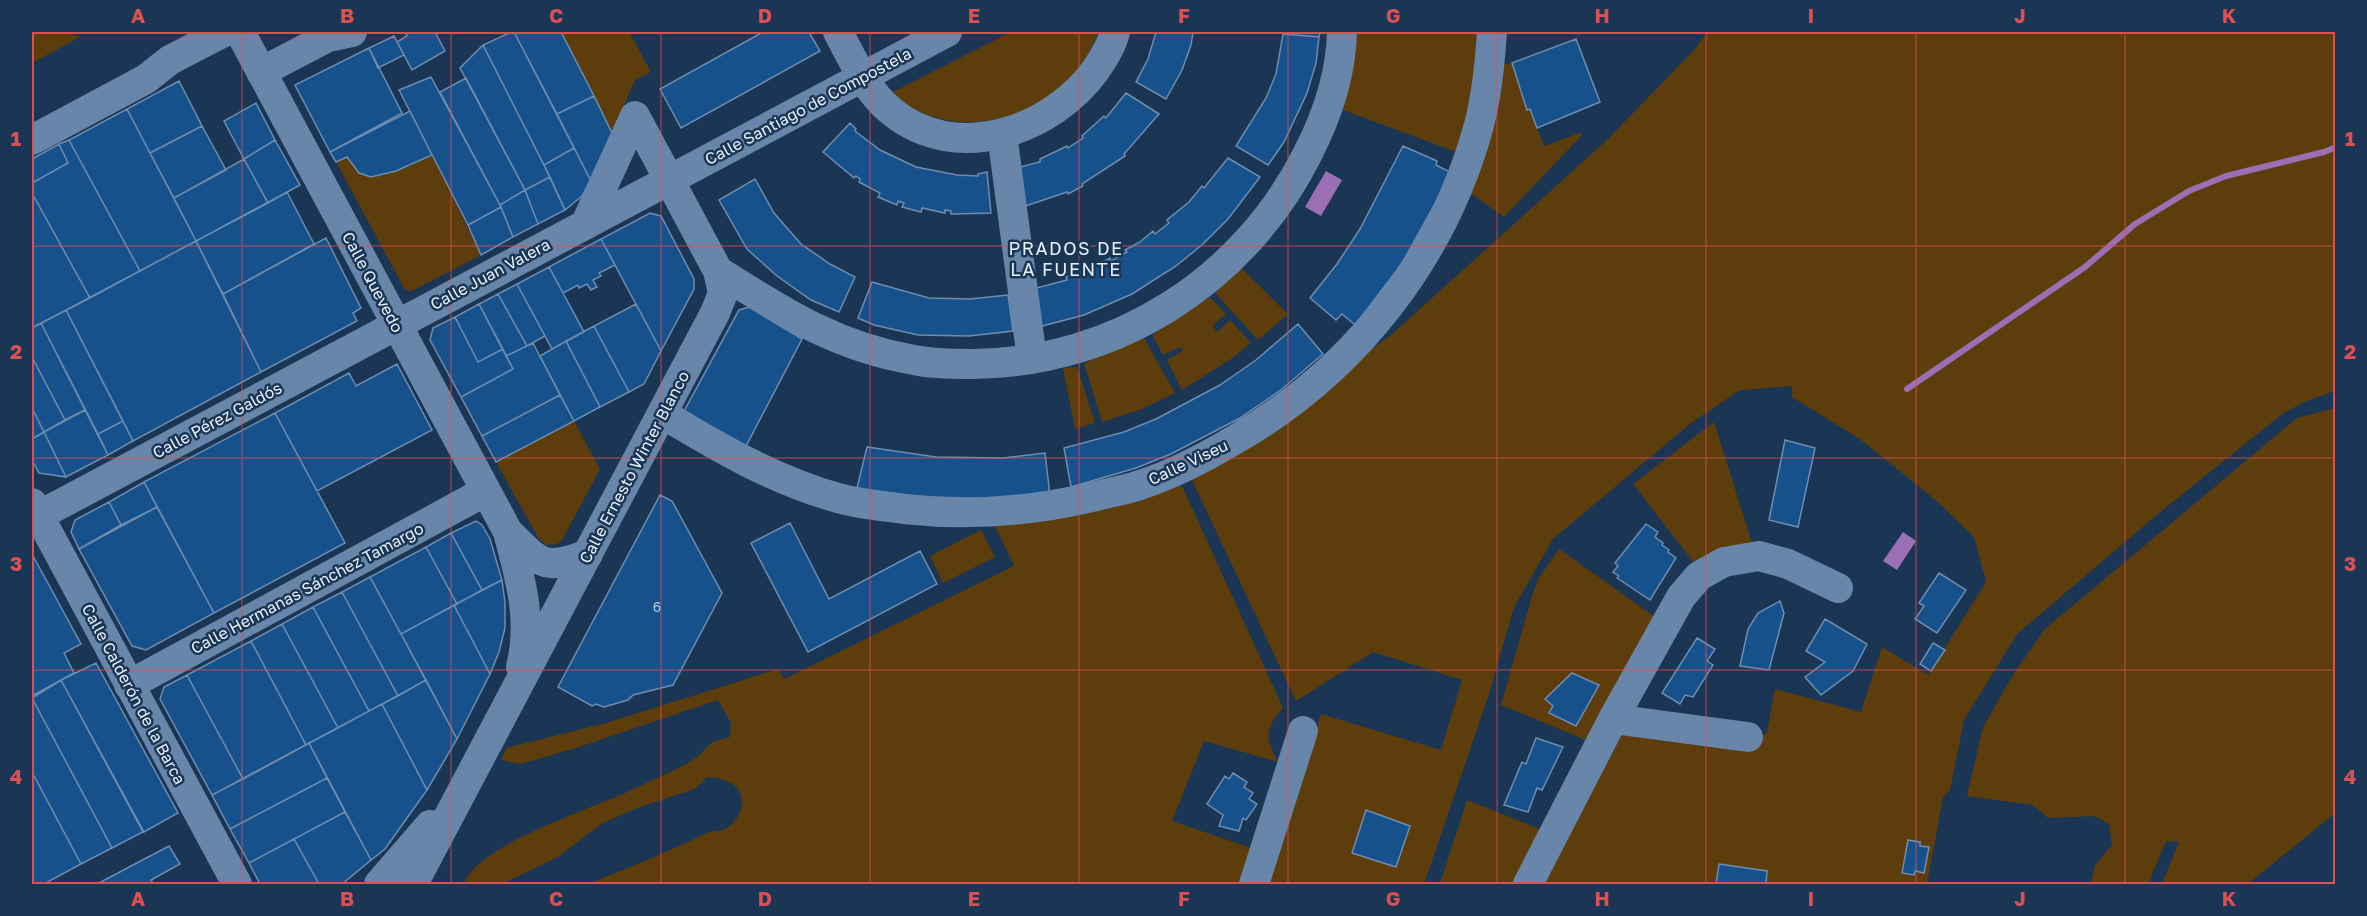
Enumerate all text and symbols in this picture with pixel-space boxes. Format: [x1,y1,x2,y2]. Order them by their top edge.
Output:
text: A [131,3,145,27]
text: B [340,3,354,27]
text: C [549,3,563,27]
text: D [758,3,772,27]
text: E [968,3,980,27]
text: F [1178,3,1190,27]
text: G [1386,3,1400,27]
text: H [1594,3,1610,27]
text: I [1808,3,1814,27]
text: J [2014,3,2026,27]
text: K [2222,3,2237,27]
street label: Calle Santiago de Compostela [701,43,915,169]
text: 1 [11,126,21,150]
text: 1 [2345,126,2355,150]
street label: Calle Quevedo [338,228,408,336]
street label: Calle Juan Valera [427,234,553,314]
district label: PRADOS DE LA FUENTE [1008,237,1124,280]
text: 2 [10,339,22,363]
text: 2 [2344,339,2356,363]
street label: Calle Ernesto Winter Blanco [575,367,693,567]
street label: Calle Pérez Galdós [149,377,285,463]
street label: Calle Viseu [1145,435,1231,489]
street label: Calle Hermanas Sánchez Tamargo [187,518,427,658]
text: 3 [10,551,22,575]
text: 3 [2344,551,2356,575]
house number: 6 [653,598,661,615]
street label: Calle Calderón de la Barca [78,600,190,788]
text: 4 [10,764,22,788]
text: 4 [2344,764,2356,788]
text: A [131,886,145,910]
text: B [340,886,354,910]
text: C [549,886,563,910]
text: D [758,886,772,910]
text: E [968,886,980,910]
text: F [1178,886,1190,910]
text: G [1386,886,1400,910]
text: H [1594,886,1610,910]
text: I [1808,886,1814,910]
text: J [2014,886,2026,910]
text: K [2222,886,2237,910]

